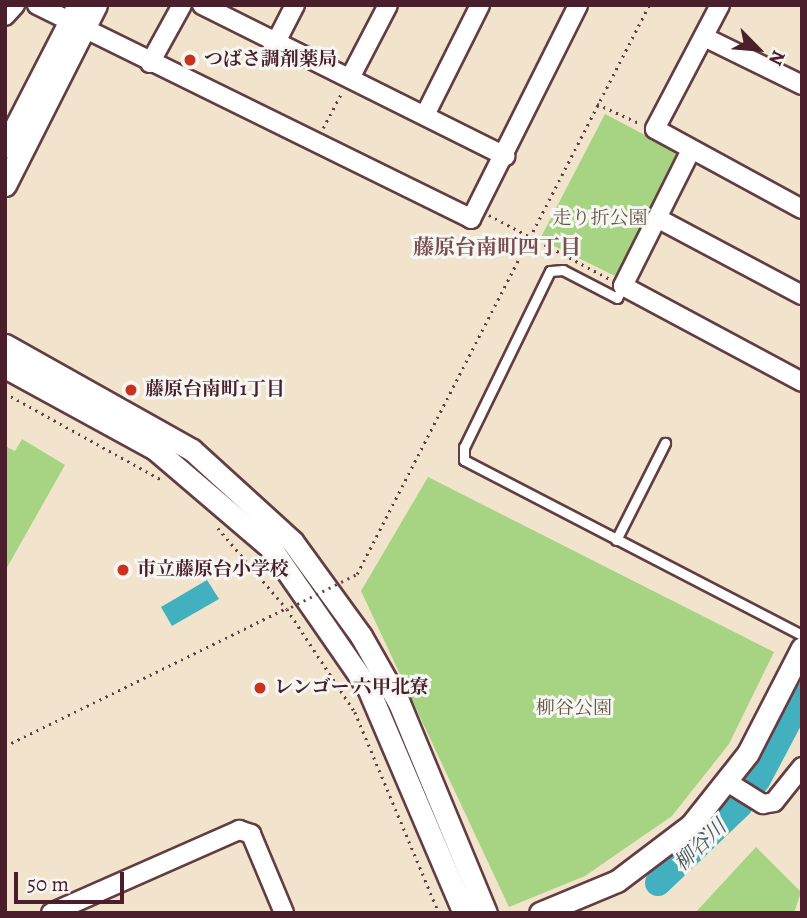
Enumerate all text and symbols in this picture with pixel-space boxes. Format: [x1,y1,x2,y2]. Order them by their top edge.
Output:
north arrow [723,14,793,84]
text: N [762,46,792,70]
place label: つばさ調剤薬局 [204,49,337,71]
marker: つばさ調剤薬局 [182,52,198,68]
park label: 走り折公園 [553,208,647,230]
district label: 藤原台南町四丁目 [413,234,581,260]
place label: 藤原台南町1丁目 [145,379,285,401]
marker: 藤原台南町1丁目 [123,382,139,398]
place label: 市立藤原台小学校 [137,559,289,581]
marker: 市立藤原台小学校 [115,562,131,578]
place label: レンゴー 六甲北寮 [274,677,429,699]
marker: レンゴー 六甲北寮 [252,680,268,696]
park label: 柳谷公園 [536,698,612,720]
water label: 柳谷川 [669,814,731,876]
scale bar [18,858,128,902]
text: 50 m [27,870,69,898]

